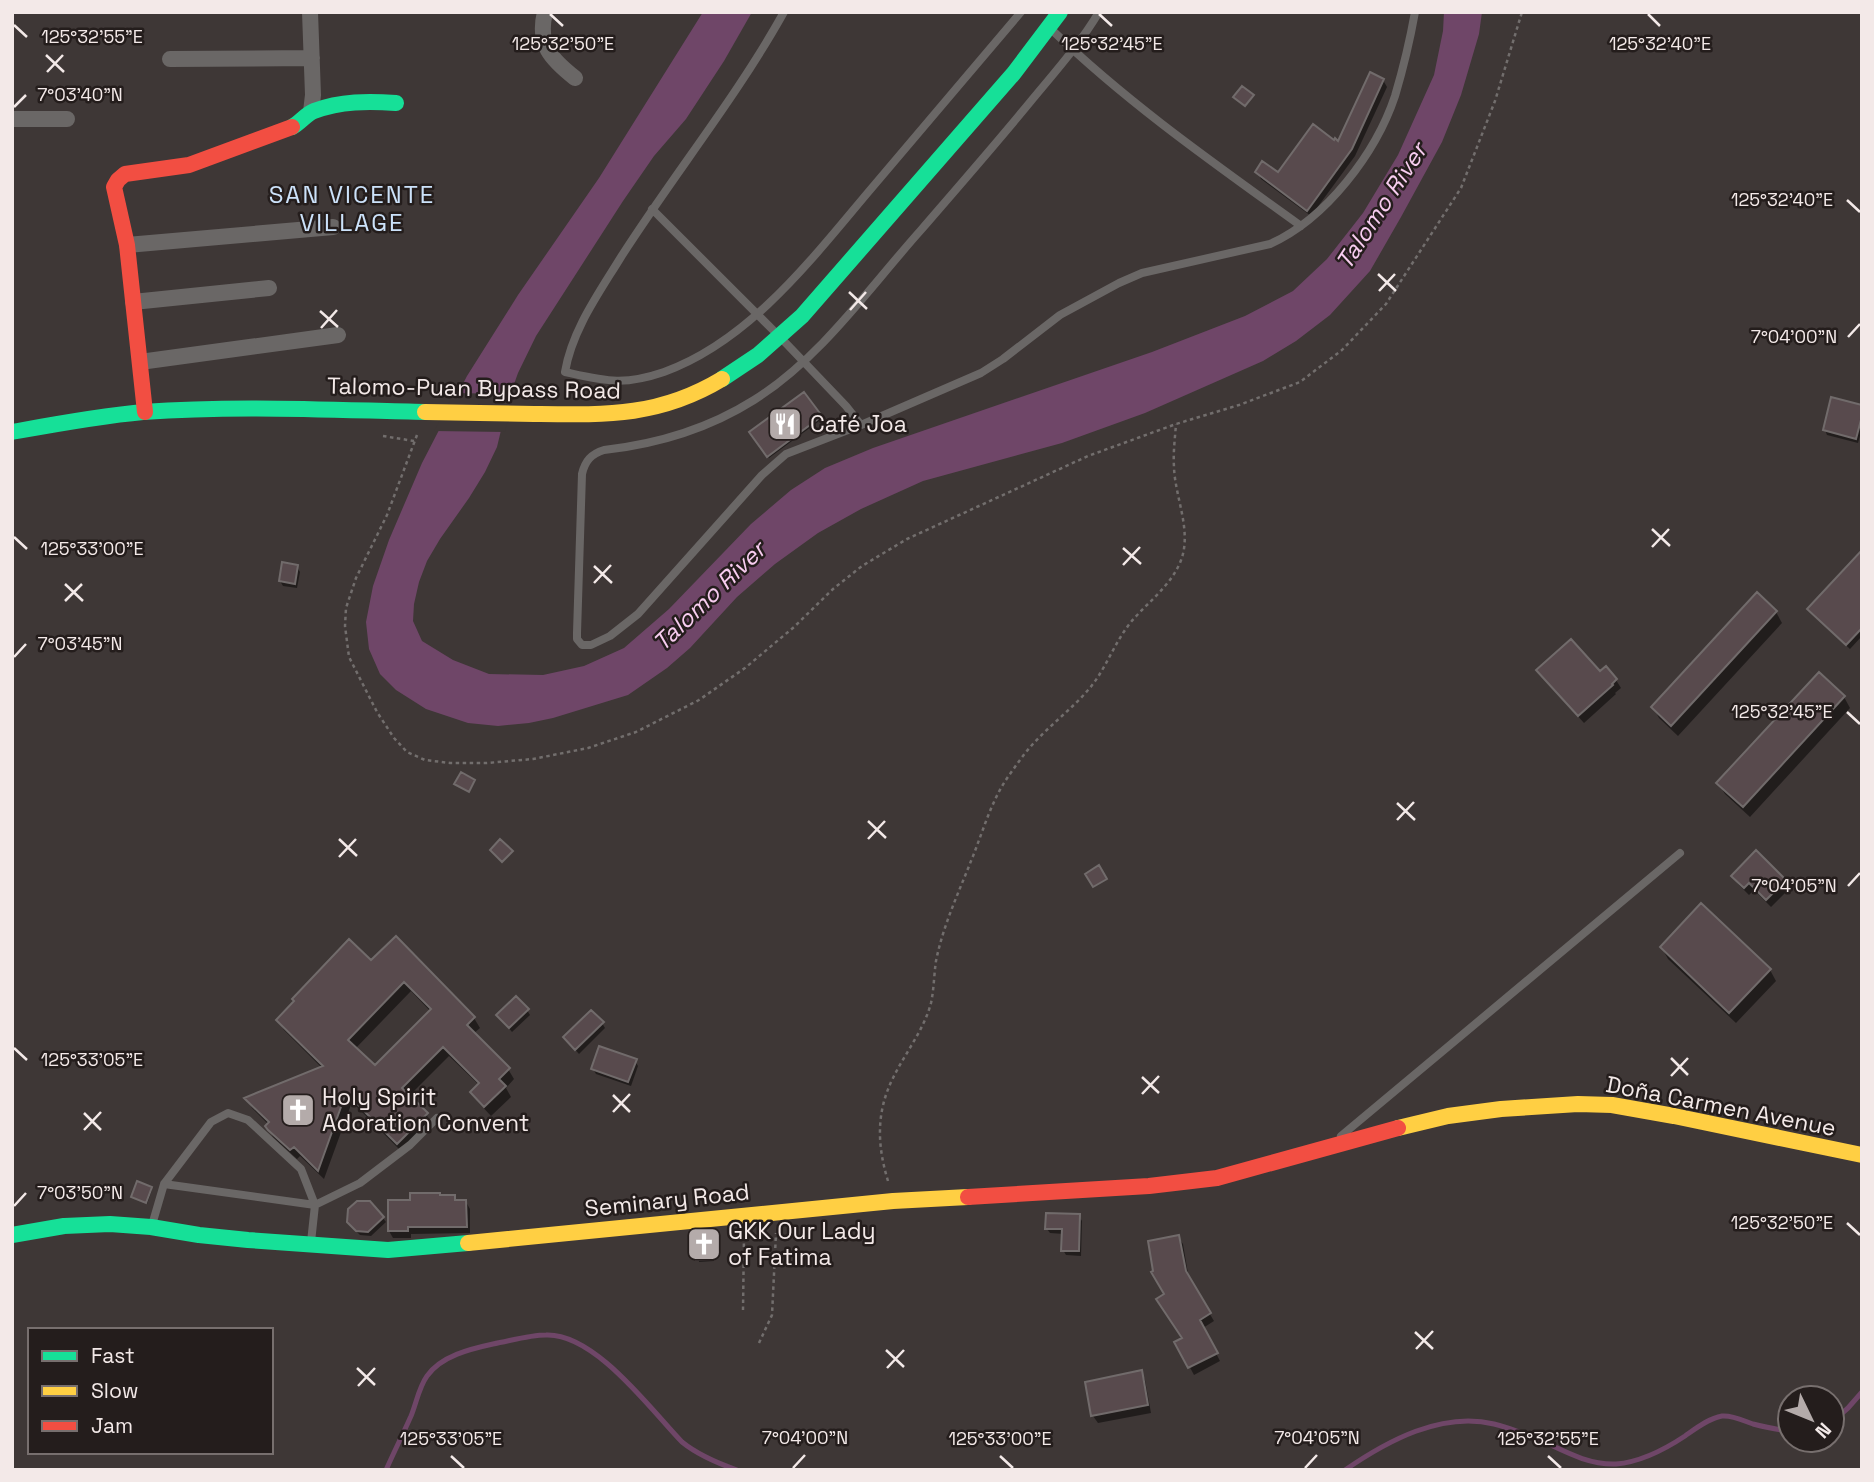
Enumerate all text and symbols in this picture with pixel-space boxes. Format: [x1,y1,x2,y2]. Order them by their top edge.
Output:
text: 125°32'55"E [41,25,143,48]
text: 125°32'50"E [512,32,614,55]
text: 125°32'45"E [1061,32,1163,55]
text: 125°32'40"E [1609,32,1711,55]
text: 7°03'40"N [37,83,123,106]
water label: Talomo River [1329,134,1435,275]
district label: SAN VICENTE VILLAGE [269,179,435,238]
text: 125°32'40"E [1731,188,1833,211]
text: 7°04'00"N [1751,325,1837,348]
street label: Talomo-Puan Bypass Road [327,370,621,406]
restaurant icon: Café Joa [766,405,804,443]
place label: Café Joa [810,409,907,439]
water label: Talomo River [646,532,774,657]
text: 125°33'00"E [40,537,144,560]
text: 7°03'45"N [38,632,122,655]
text: 125°32'45"E [1731,700,1833,723]
text: 7°04'05"N [1751,874,1837,897]
text: 125°33'05"E [41,1048,143,1071]
street label: Doña Carmen Avenue [1603,1069,1839,1143]
place label: Holy Spirit Adoration Convent [322,1082,529,1138]
church icon: Holy Spirit Adoration Convent [279,1091,317,1129]
street label: Seminary Road [583,1176,751,1224]
text: 7°03'50"N [37,1181,123,1204]
text: 125°32'50"E [1731,1211,1833,1234]
place label: GKK Our Lady of Fatima [728,1216,876,1272]
church icon: GKK Our Lady of Fatima [685,1225,723,1263]
legend [28,1328,273,1454]
text: Fast [91,1342,135,1369]
text: Slow [91,1377,139,1404]
north arrow [1776,1384,1846,1454]
text: Jam [91,1412,133,1439]
text: N [1810,1417,1837,1443]
text: 7°04'00"N [762,1426,848,1449]
text: 7°04'05"N [1274,1426,1360,1449]
text: 125°33'05"E [400,1427,502,1450]
text: 125°33'00"E [948,1427,1052,1450]
text: 125°32'55"E [1497,1427,1599,1450]

